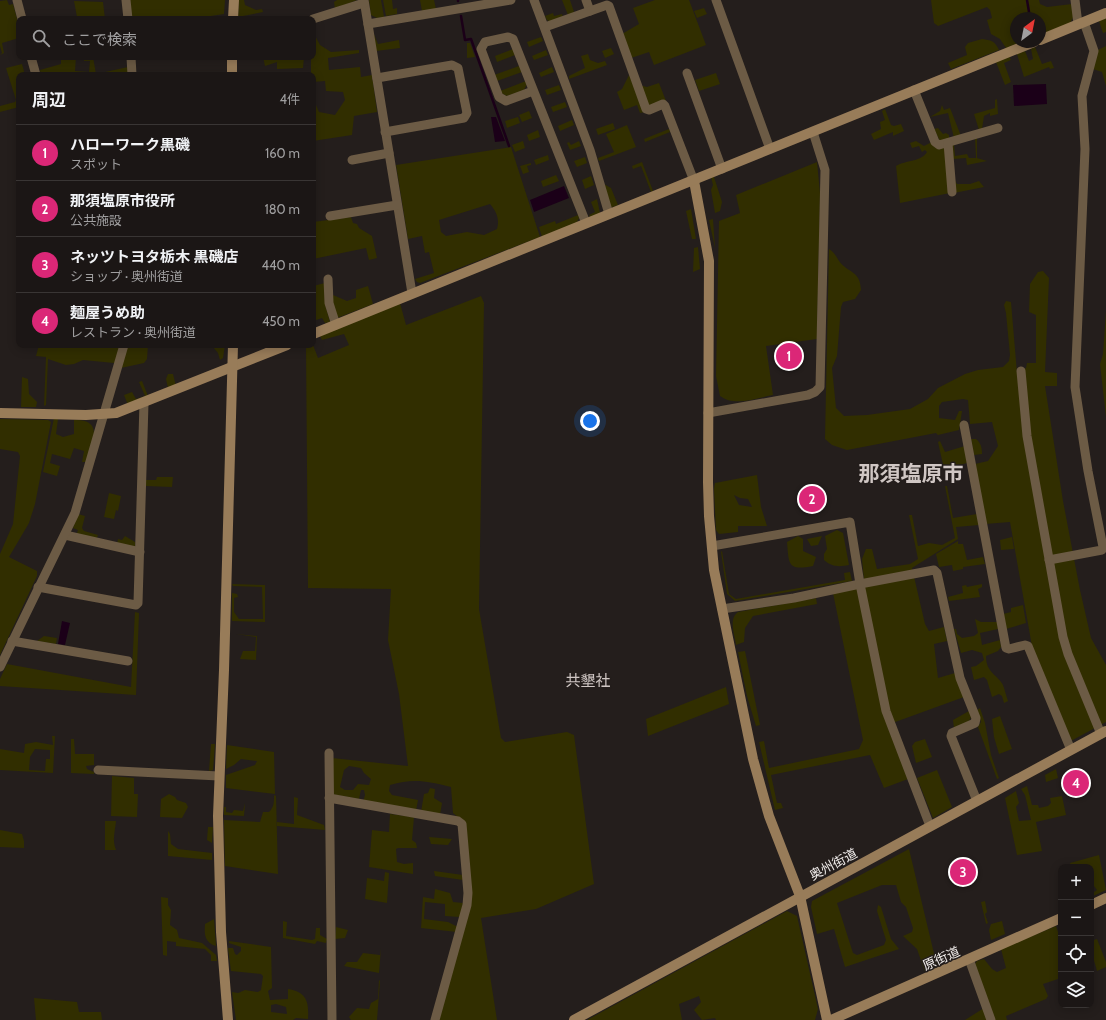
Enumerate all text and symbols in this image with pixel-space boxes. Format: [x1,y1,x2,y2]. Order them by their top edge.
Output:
north arrow [1010,12,1046,48]
search box [16,16,316,60]
icon: search [30,27,52,49]
text: ここで検索 [62,31,137,49]
text: 周辺 [32,90,66,110]
text: 4件 [279,91,300,107]
text: ハローワーク黒磯 [70,136,190,154]
text: 1 [43,145,47,161]
text: 160 m [265,145,300,161]
text: スポット [70,156,122,172]
text: 那須塩原市役所 [70,192,175,210]
text: 2 [42,201,48,217]
text: 180 m [264,201,300,217]
text: 公共施設 [70,212,122,228]
text: ネッツトヨタ栃木 黒磯店 [70,248,238,266]
text: 3 [41,257,49,273]
text: 440 m [262,257,300,273]
text: ショップ · 奥州街道 [70,268,183,284]
text: 麺屋うめ助 [70,304,145,322]
text: 4 [41,313,49,329]
text: 450 m [262,313,300,329]
text: レストラン · 奥州街道 [70,324,196,340]
pin: 1 [776,341,802,371]
your location [580,411,600,431]
district label: 那須塩原市 [859,461,964,486]
pin: 2 [799,484,825,514]
district label: 共墾社 [565,672,611,690]
pin: 4 [1063,768,1089,798]
street label: 奥州街道 [806,845,860,883]
pin: 3 [950,857,976,887]
map controls [1058,864,1094,1008]
button: + [1058,864,1094,900]
button: − [1058,900,1094,936]
button: locate [1058,936,1094,972]
street label: 原街道 [920,943,962,973]
button: layers [1058,972,1094,1008]

